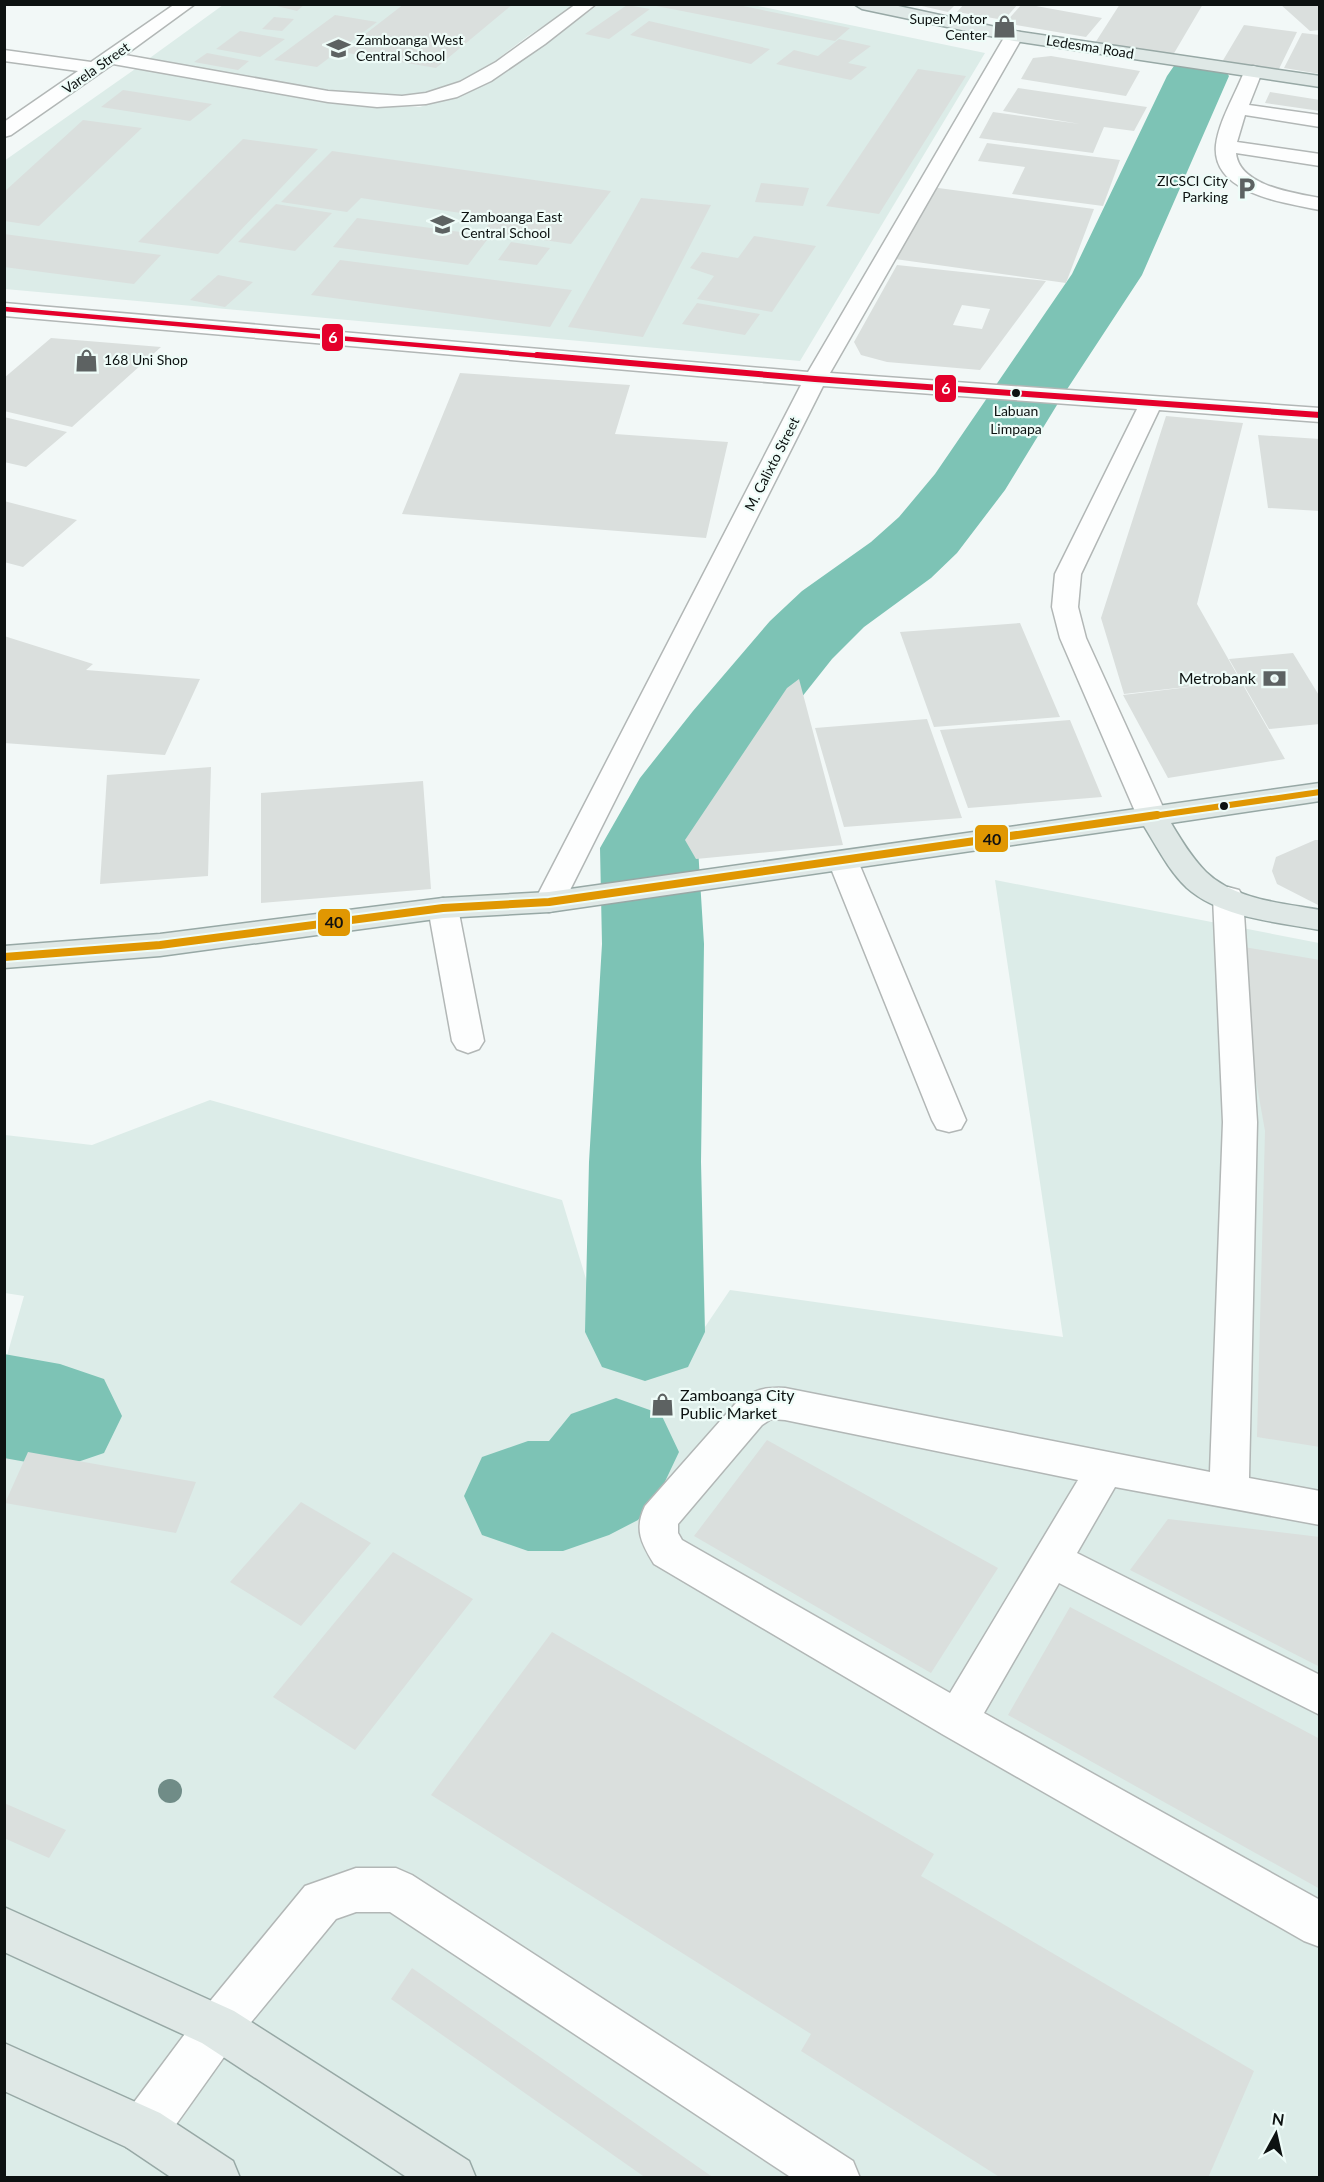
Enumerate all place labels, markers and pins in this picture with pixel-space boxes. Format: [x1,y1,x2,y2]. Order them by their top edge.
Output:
place label: Super Motor Center [910,10,987,43]
shop icon: Super Motor Center [992,14,1018,40]
place label: Zamboanga West Central School [356,31,463,64]
school or university icon: Zamboanga West Central School [325,35,351,61]
place label: ZICSCI City Parking [1157,172,1229,205]
parking icon: ZICSCI City Parking [1233,176,1259,202]
place label: Zamboanga East Central School [461,208,562,241]
school or university icon: Zamboanga East Central School [430,212,456,238]
shop icon: 168 Uni Shop [73,347,99,373]
place label: 168 Uni Shop [104,351,188,368]
marker: Labuan Limpapa [1010,387,1022,399]
place label: Labuan Limpapa [990,402,1042,437]
bank icon: Metrobank [1261,665,1287,691]
place label: Metrobank [1179,668,1257,687]
unlabelled marker [1218,800,1230,812]
place label: Zamboanga City Public Market [680,1385,795,1422]
shop icon: Zamboanga City Public Market [649,1391,675,1417]

